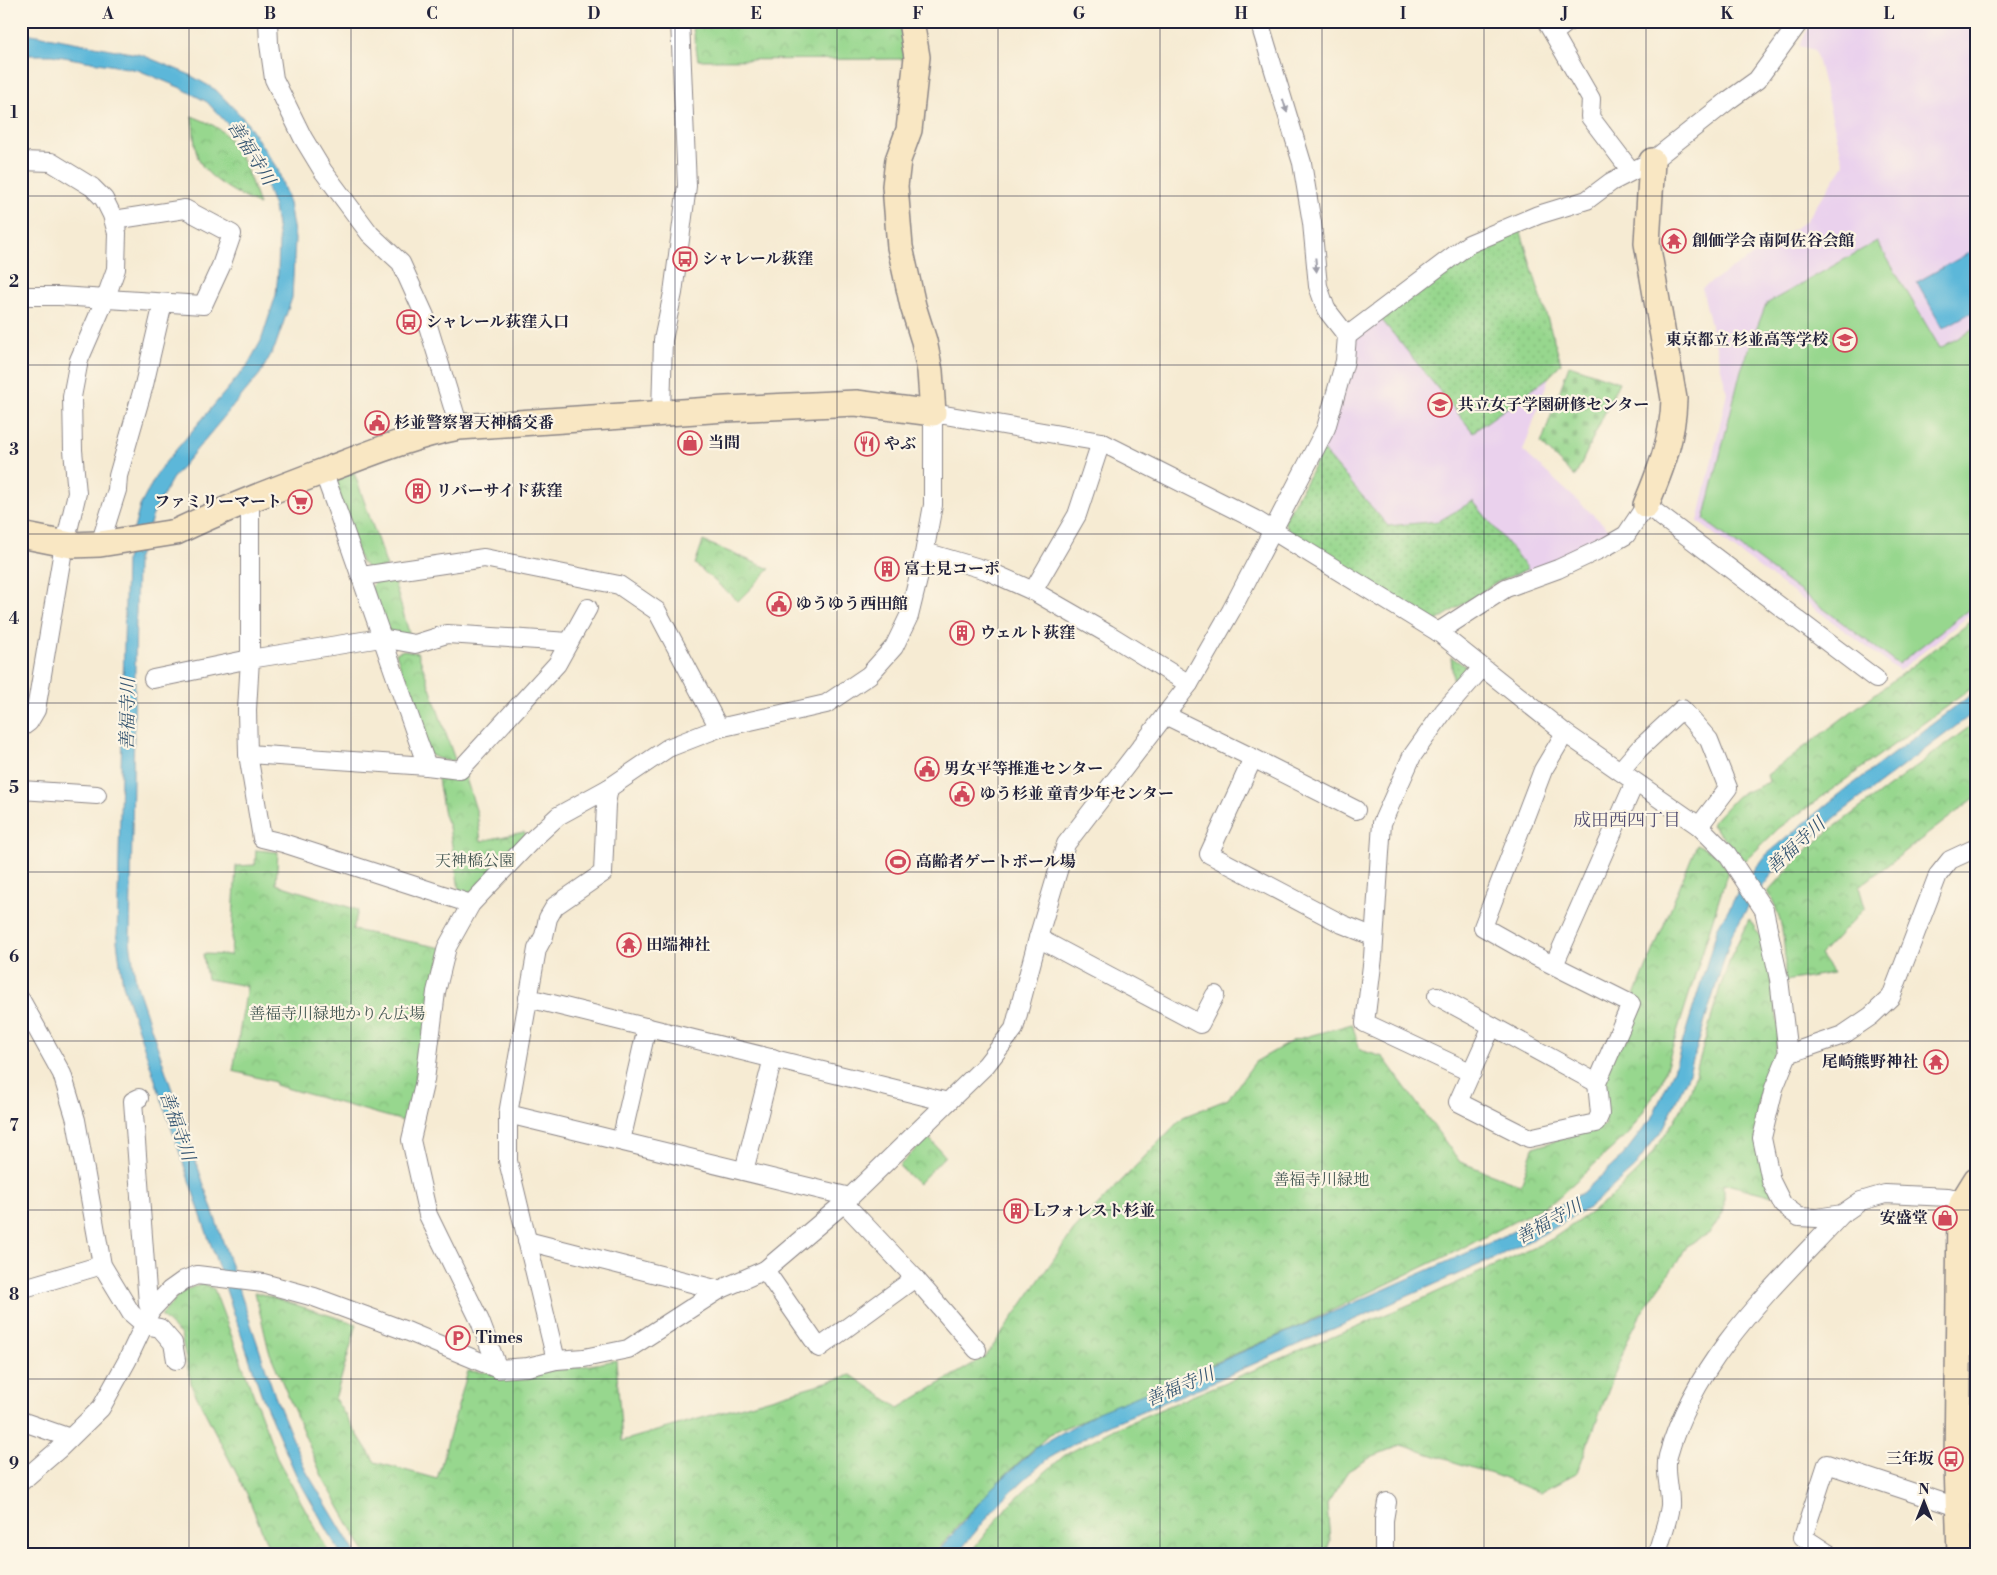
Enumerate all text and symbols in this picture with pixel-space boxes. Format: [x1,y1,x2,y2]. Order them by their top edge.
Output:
text: A [101,4,114,24]
text: B [264,4,276,24]
text: C [426,4,438,24]
text: D [588,4,601,24]
text: E [750,4,762,24]
text: F [912,4,924,24]
text: G [1073,4,1086,24]
text: H [1234,4,1248,24]
text: I [1400,4,1406,24]
text: J [1560,4,1568,24]
text: K [1721,4,1735,24]
text: L [1884,4,1895,24]
one-way arrow [1281,99,1289,114]
text: 1 [10,103,18,123]
water label: 善福寺川 [222,116,281,191]
temple icon: 創価学会 南阿佐谷会館 [1661,228,1687,254]
place label: 創価学会 南阿佐谷会館 [1692,231,1855,251]
bus stop icon: シャレール荻窪 [672,246,698,272]
place label: シャレール荻窪 [702,249,813,269]
one-way arrow [1312,258,1320,274]
text: 2 [9,272,19,292]
bus stop icon: シャレール荻窪入口 [396,309,422,335]
place label: シャレール荻窪入口 [426,312,569,332]
school or university icon: 東京都立 杉並高等学校 [1832,327,1858,353]
place label: 東京都立 杉並高等学校 [1665,330,1829,350]
school or university icon: 共立女子学園研修センター [1427,392,1453,418]
place label: 共立女子学園研修センター [1458,395,1649,415]
public building icon: 杉並警察署天神橋交番 [364,410,390,436]
place label: 杉並警察署天神橋交番 [394,413,554,433]
shop icon: 当間 [677,430,703,456]
restaurant icon: やぶ [854,431,880,457]
place label: 当間 [708,433,740,453]
place label: やぶ [884,434,916,454]
text: 3 [9,440,19,460]
building icon: リバーサイド荻窪 [405,478,431,504]
place label: リバーサイド荻窪 [436,481,562,501]
supermarket icon: ファミリーマート [287,489,313,515]
place label: ファミリーマート [154,492,282,512]
building icon: 富士見コーポ [874,556,900,582]
place label: 富士見コーポ [904,559,1000,579]
public building icon: ゆうゆう西田館 [766,591,792,617]
place label: ゆうゆう西田館 [796,594,908,614]
text: 4 [9,609,20,629]
building icon: ウェルト荻窪 [949,620,975,646]
place label: ウェルト荻窪 [980,623,1075,643]
water label: 善福寺川 [116,676,140,750]
public building icon: 男女平等推進センター [914,756,940,782]
place label: 男女平等推進センター [944,759,1103,779]
text: 5 [9,778,19,798]
public building icon: ゆう杉並 童青少年センター [949,781,975,807]
place label: ゆう杉並 童青少年センター [980,784,1174,804]
district label: 成田西四丁目 [1573,809,1681,832]
water label: 善福寺川 [1762,812,1832,879]
sports icon: 高齢者ゲートボール場 [885,849,911,875]
park label: 天神橋公園 [435,851,515,871]
place label: 高齢者ゲートボール場 [916,852,1076,872]
temple icon: 田端神社 [616,932,642,958]
place label: 田端神社 [646,935,710,955]
text: 6 [9,947,19,967]
park label: 善福寺川緑地かりん広場 [249,1004,425,1024]
temple icon: 尾崎熊野神社 [1923,1049,1949,1075]
place label: 尾崎熊野神社 [1822,1052,1918,1072]
water label: 善福寺川 [154,1088,200,1166]
text: 7 [9,1116,19,1136]
park label: 善福寺川緑地 [1273,1170,1369,1190]
water label: 善福寺川 [1512,1194,1588,1250]
building icon: Lフォレスト杉並 [1003,1198,1029,1224]
place label: Lフォレスト杉並 [1034,1201,1156,1221]
shop icon: 安盛堂 [1932,1205,1958,1231]
place label: 安盛堂 [1880,1208,1928,1228]
text: 8 [9,1285,19,1305]
parking icon: Times [445,1325,471,1351]
place label: Times [476,1328,523,1348]
water label: 善福寺川 [1142,1362,1219,1412]
bus stop icon: 三年坂 [1938,1446,1964,1472]
place label: 三年坂 [1886,1449,1934,1469]
text: 9 [9,1454,19,1474]
north arrow [1900,1478,1950,1528]
text: N [1918,1481,1930,1499]

